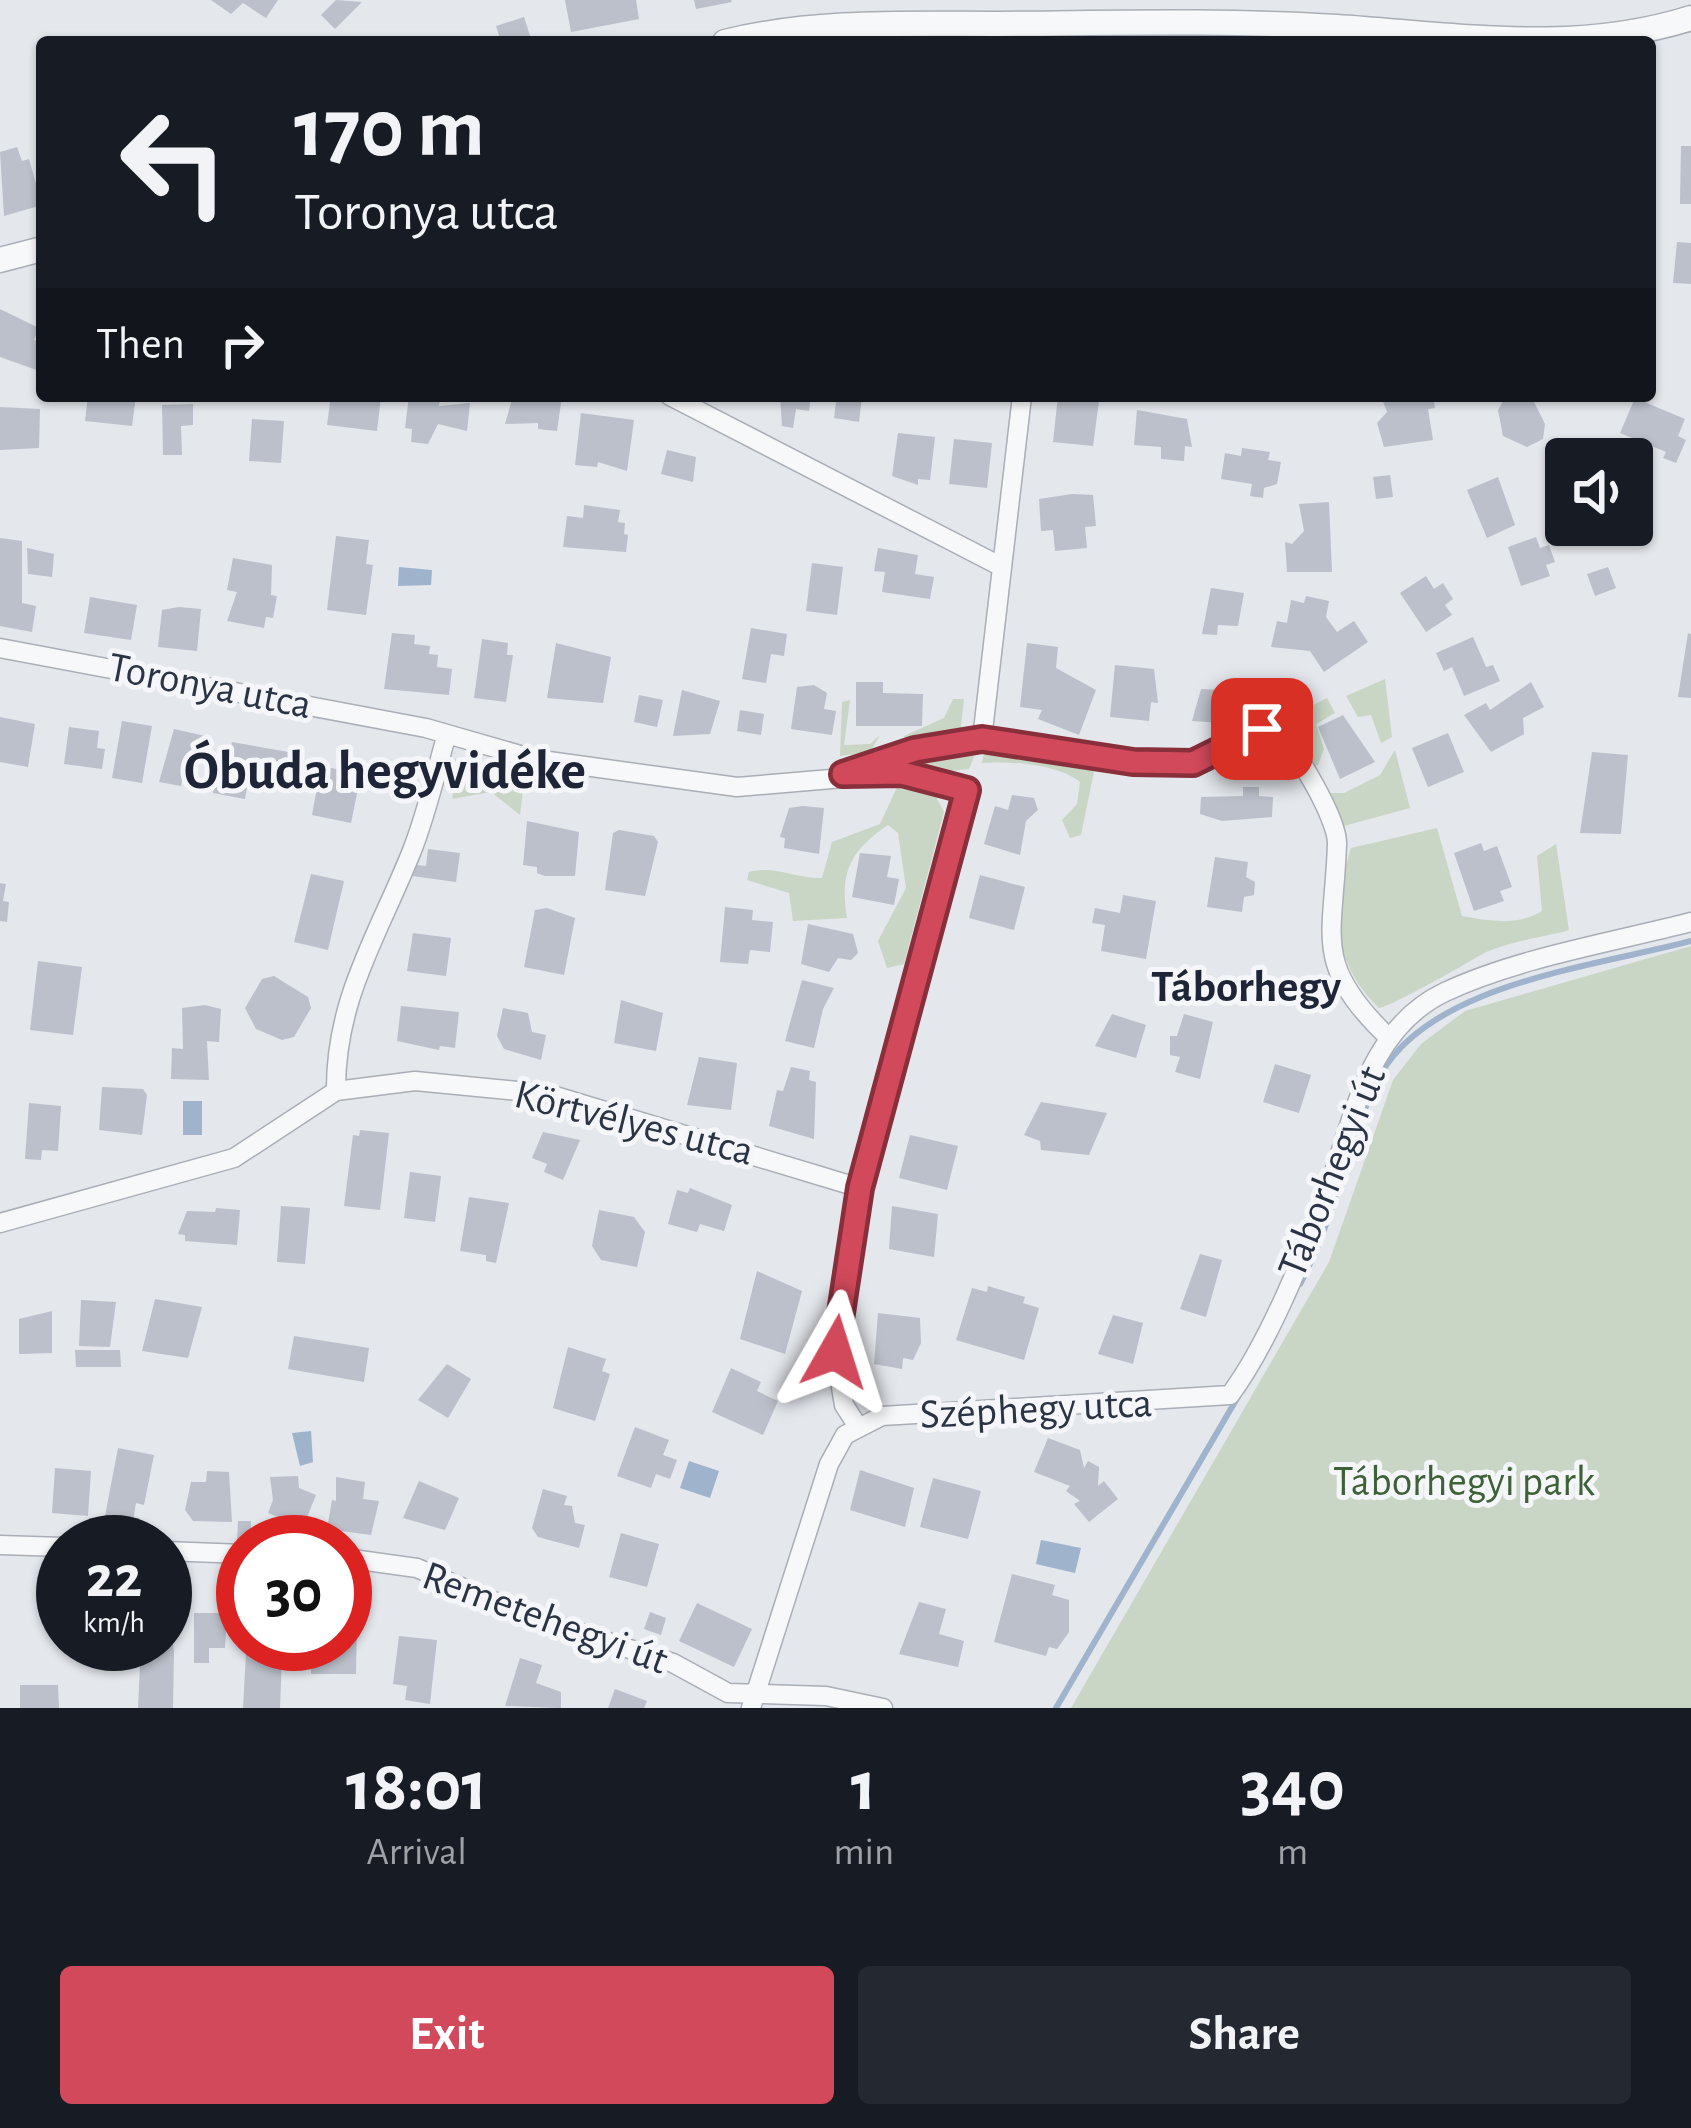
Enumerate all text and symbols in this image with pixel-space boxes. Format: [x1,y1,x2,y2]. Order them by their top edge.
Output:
icon: left [96,84,252,240]
text: 170 m [294,88,485,172]
text: Toronya utca [294,186,558,240]
icon: right [209,312,275,378]
text: Then [96,322,185,367]
map controls [1545,438,1653,546]
button: sound [1545,438,1653,546]
street label: Toronya utca [105,646,315,726]
pin [1211,678,1313,780]
icon: arrive [1229,696,1295,762]
district label: Óbuda hegyvidéke [184,739,586,799]
district label: Táborhegy [1151,965,1342,1010]
street label: Táborhegyi út [1271,1060,1393,1284]
street label: Körtvélyes utca [510,1073,758,1173]
position arrow [772,1289,898,1415]
street label: Széphegy utca [919,1382,1153,1436]
park label: Táborhegyi park [1333,1461,1595,1503]
speed limit sign: 30 [216,1515,372,1671]
text: 22 [86,1548,142,1608]
street label: Remetehegyi út [417,1554,673,1682]
text: km/h [83,1608,145,1638]
text: 18:01 [346,1751,487,1823]
text: 1 [851,1751,877,1823]
text: 340 [1240,1751,1345,1823]
text: Arrival [367,1833,467,1872]
text: min [833,1833,894,1872]
text: m [1277,1833,1308,1872]
button: Exit [60,1966,834,2104]
button: Share [858,1966,1631,2104]

